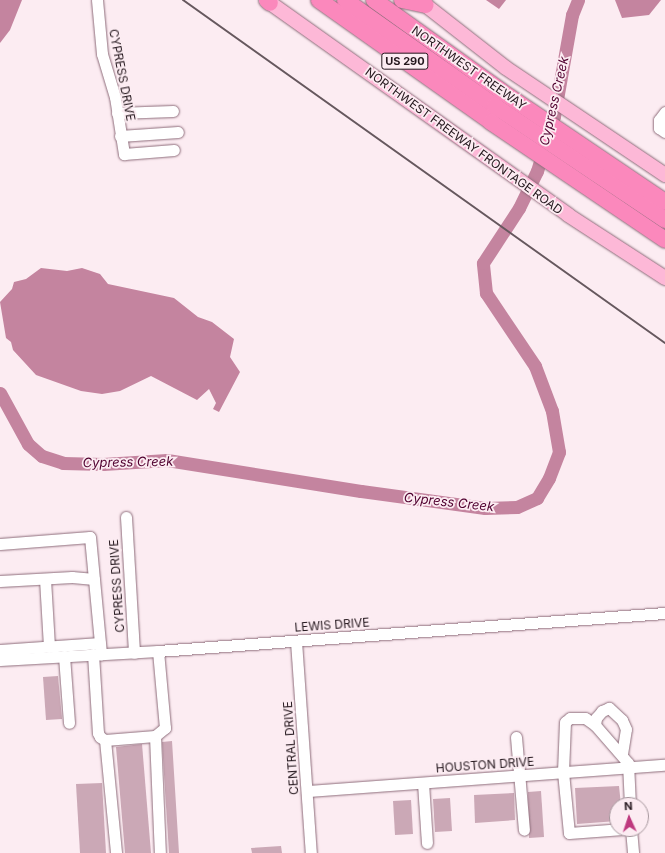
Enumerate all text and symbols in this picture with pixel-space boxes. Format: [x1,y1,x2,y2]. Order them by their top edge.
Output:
street label: NORTHWEST FREEWAY [409,23,529,113]
street label: CYPRESS DRIVE [106,28,138,122]
road number: US 290 [381,52,429,70]
water label: Cypress Creek [536,55,572,147]
street label: NORTHWEST FREEWAY FRONTAGE ROAD [363,65,565,217]
water label: Cypress Creek [83,453,173,471]
water label: Cypress Creek [403,490,495,514]
street label: CYPRESS DRIVE [107,539,127,633]
street label: LEWIS DRIVE [294,615,370,635]
street label: CENTRAL DRIVE [281,701,301,795]
street label: HOUSTON DRIVE [435,754,535,776]
north arrow [609,797,649,837]
text: N [624,799,633,813]

